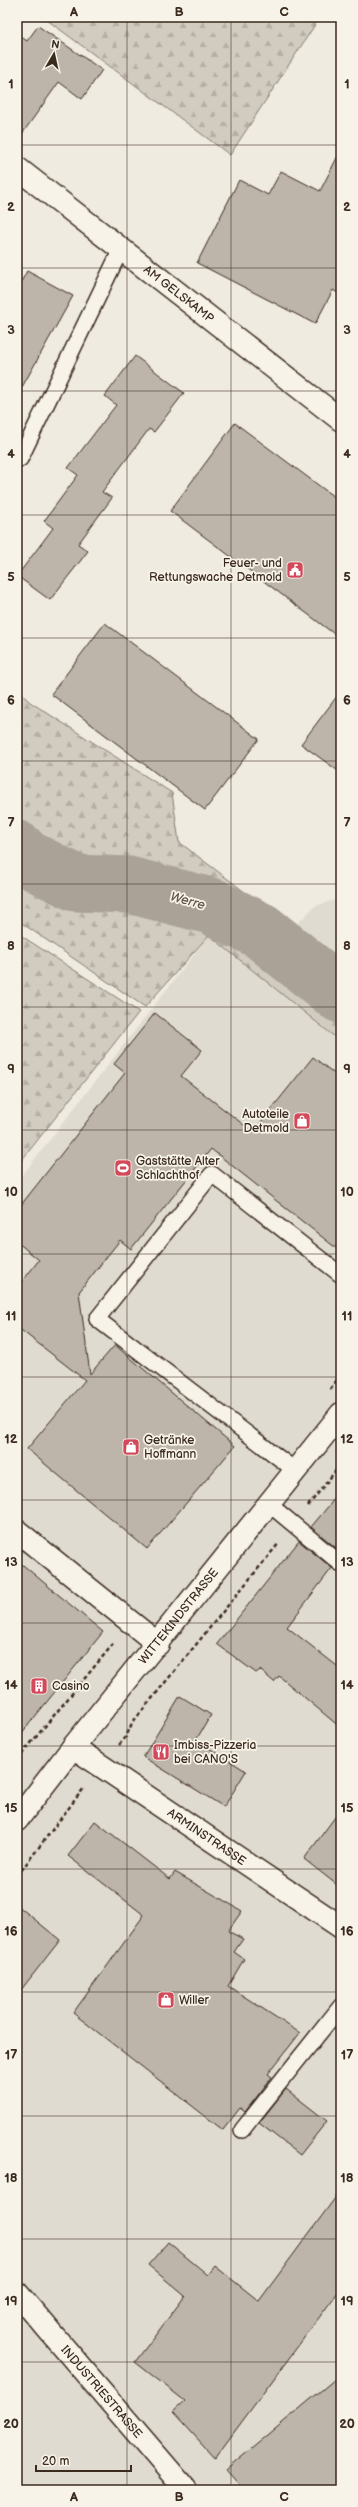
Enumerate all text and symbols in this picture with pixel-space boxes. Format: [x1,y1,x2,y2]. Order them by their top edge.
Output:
text: A [69,4,78,20]
text: B [174,4,184,20]
text: C [279,4,289,20]
north arrow [34,34,74,74]
text: N [50,38,61,52]
text: 1 [8,76,14,92]
text: 1 [344,76,350,92]
text: 2 [7,199,15,215]
text: 2 [343,199,351,215]
street label: AM GELSKAMP [140,262,217,327]
text: 3 [7,322,15,338]
text: 3 [343,322,351,338]
text: 4 [7,446,15,462]
text: 4 [343,446,351,462]
place label: Feuer- und Rettungswache Detmold [149,556,282,585]
public building icon: Feuer- und Rettungswache Detmold [285,560,305,580]
text: 5 [7,569,15,585]
text: 5 [343,569,351,585]
text: 6 [7,692,15,708]
text: 6 [343,692,351,708]
text: 7 [7,815,15,831]
text: 7 [343,815,351,831]
water label: Werre [168,889,207,913]
text: 8 [7,938,15,954]
text: 8 [343,938,351,954]
text: 9 [7,1061,15,1077]
text: 9 [343,1061,351,1077]
place label: Autoteile Detmold [242,1107,289,1136]
shop icon: Autoteile Detmold [292,1111,312,1131]
place label: Gaststätte Alter Schlachthof [136,1154,220,1183]
sports icon: Gaststätte Alter Schlachthof [113,1158,133,1178]
text: 10 [4,1184,18,1200]
text: 10 [340,1184,354,1200]
text: 11 [6,1308,16,1324]
text: 11 [342,1308,352,1324]
text: 12 [4,1431,18,1447]
text: 12 [340,1431,354,1447]
place label: Getränke Hoffmann [144,1433,197,1462]
shop icon: Getränke Hoffmann [121,1437,141,1457]
text: 13 [4,1554,18,1570]
text: 13 [340,1554,354,1570]
street label: WITTEKINDSTRASSE [136,1565,222,1667]
building icon: Casino [29,1676,49,1696]
text: 14 [4,1677,18,1693]
text: 14 [340,1677,354,1693]
place label: Casino [52,1679,90,1694]
place label: Imbiss-Pizzeria bei CANO'S [174,1738,256,1767]
restaurant icon: Imbiss-Pizzeria bei CANO'S [151,1742,171,1762]
text: 15 [5,1800,18,1816]
text: 15 [341,1800,354,1816]
street label: ARMINSTRASSE [164,1805,249,1869]
text: 16 [4,1923,18,1939]
text: 16 [340,1923,354,1939]
shop icon: Willer [156,1990,176,2010]
place label: Willer [179,1993,210,2008]
text: 17 [5,2047,17,2063]
text: 17 [341,2047,353,2063]
text: 18 [4,2170,18,2186]
text: 18 [340,2170,354,2186]
text: 19 [4,2293,18,2309]
text: 19 [340,2293,354,2309]
street label: INDUSTRIESTRASSE [57,2343,145,2441]
text: 20 [3,2416,19,2432]
text: 20 [339,2416,355,2432]
scale bar [36,2447,131,2473]
text: 20 m [42,2454,69,2469]
text: A [69,2489,78,2505]
text: B [174,2489,184,2505]
text: C [279,2489,289,2505]

